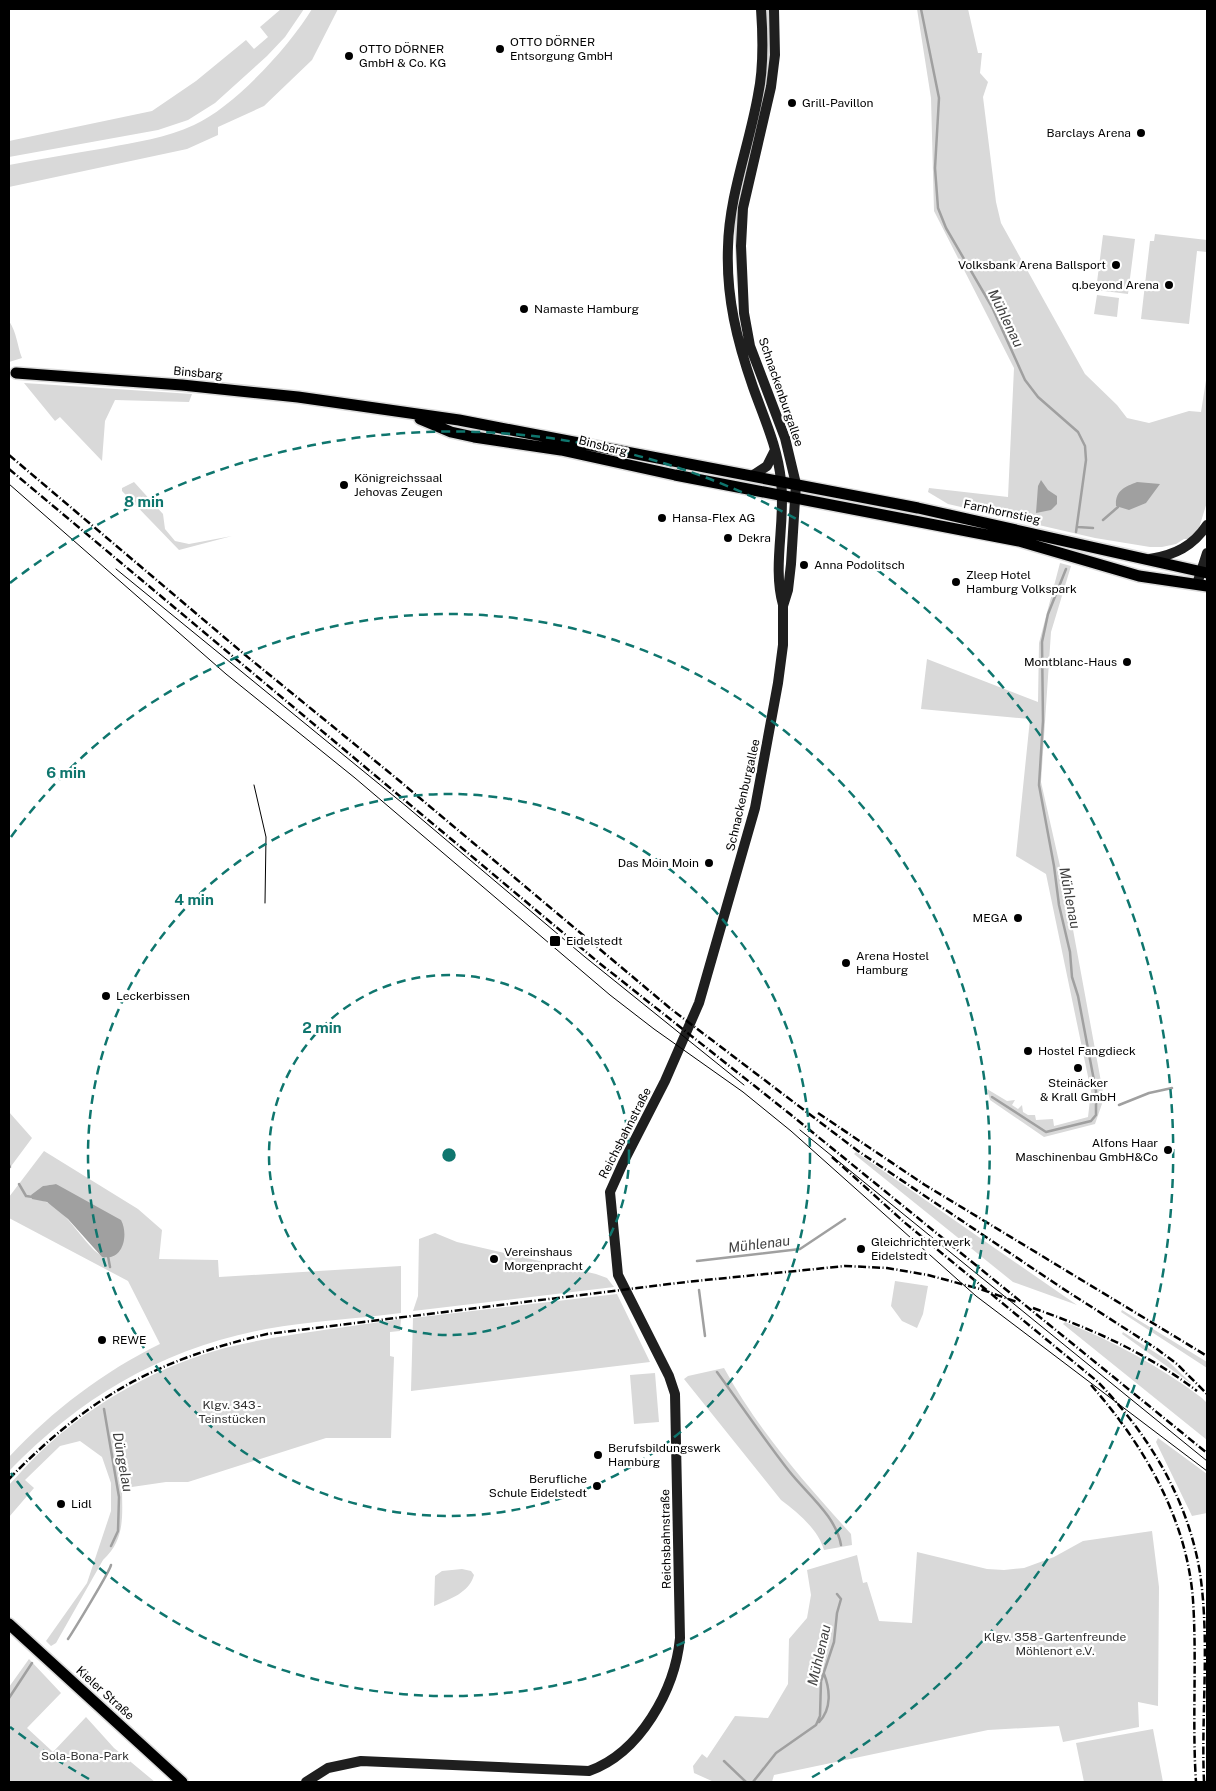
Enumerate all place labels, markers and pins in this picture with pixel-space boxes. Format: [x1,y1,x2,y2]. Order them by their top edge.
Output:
place label: OTTO DÖRNER Entsorgung GmbH [510,35,613,63]
place label: OTTO DÖRNER GmbH & Co. KG [359,42,446,70]
marker: OTTO DÖRNER Entsorgung GmbH [494,43,506,55]
marker: OTTO DÖRNER GmbH & Co. KG [343,50,355,62]
place label: Grill-Pavillon [802,96,874,110]
marker: Grill-Pavillon [786,97,798,109]
place label: Barclays Arena [1047,126,1131,140]
marker: Barclays Arena [1135,127,1147,139]
place label: Volksbank Arena Ballsport [958,258,1106,272]
marker: Volksbank Arena Ballsport [1110,259,1122,271]
place label: q.beyond Arena [1072,278,1159,292]
marker: q.beyond Arena [1163,279,1175,291]
place label: Namaste Hamburg [534,302,639,316]
marker: Namaste Hamburg [518,303,530,315]
place label: Königreichssaal Jehovas Zeugen [354,471,443,499]
marker: Königreichssaal Jehovas Zeugen [338,479,350,491]
place label: Hansa-Flex AG [672,511,755,525]
marker: Hansa-Flex AG [656,512,668,524]
place label: Dekra [738,531,771,545]
marker: Dekra [722,532,734,544]
place label: Anna Podolitsch [814,558,905,572]
marker: Anna Podolitsch [798,559,810,571]
place label: Zleep Hotel Hamburg Volkspark [966,568,1077,596]
marker: Zleep Hotel Hamburg Volkspark [950,576,962,588]
place label: Montblanc-Haus [1024,655,1117,669]
marker: Montblanc-Haus [1121,656,1133,668]
place label: Das Moin Moin [618,856,699,870]
marker: Das Moin Moin [703,857,715,869]
place label: MEGA [973,911,1008,925]
marker: MEGA [1012,912,1024,924]
marker: Eidelstedt [548,934,562,948]
place label: Eidelstedt [566,934,623,948]
place label: Arena Hostel Hamburg [856,949,929,977]
marker: Arena Hostel Hamburg [840,957,852,969]
place label: Leckerbissen [116,989,190,1003]
marker: Leckerbissen [100,990,112,1002]
place label: Hostel Fangdieck [1038,1044,1136,1058]
marker: Hostel Fangdieck [1022,1045,1034,1057]
marker: Steinäcker & Krall GmbH [1072,1062,1084,1074]
place label: Steinäcker & Krall GmbH [1040,1076,1116,1104]
place label: Alfons Haar Maschinenbau GmbH&Co [1015,1136,1158,1164]
marker: Alfons Haar Maschinenbau GmbH&Co [1162,1144,1174,1156]
centre of rings [440,1146,458,1164]
place label: Gleichrichterwerk Eidelstedt [871,1235,971,1263]
marker: Gleichrichterwerk Eidelstedt [855,1243,867,1255]
place label: Vereinshaus Morgenpracht [504,1245,583,1273]
marker: Vereinshaus Morgenpracht [488,1253,500,1265]
place label: REWE [112,1333,147,1347]
marker: REWE [96,1334,108,1346]
place label: Berufsbildungswerk Hamburg [608,1441,721,1469]
marker: Berufsbildungswerk Hamburg [592,1449,604,1461]
place label: Berufliche Schule Eidelstedt [489,1472,587,1500]
marker: Berufliche Schule Eidelstedt [591,1480,603,1492]
place label: Lidl [71,1497,92,1511]
marker: Lidl [55,1498,67,1510]

